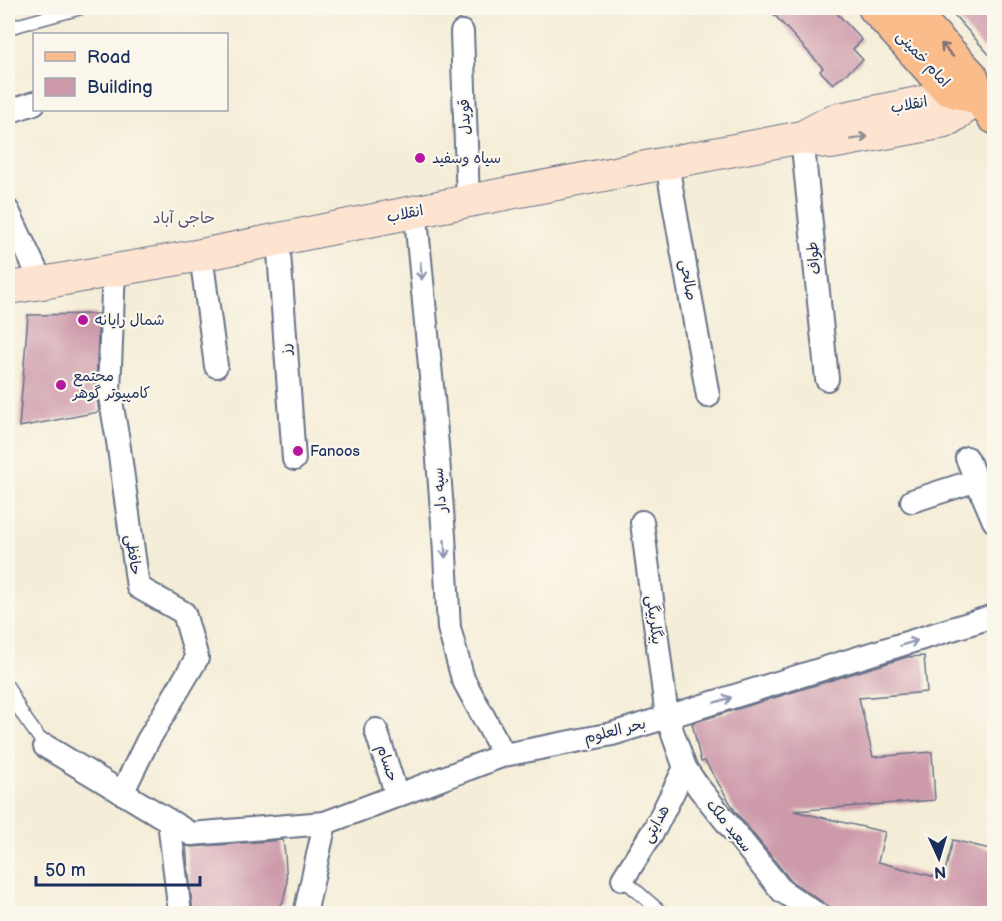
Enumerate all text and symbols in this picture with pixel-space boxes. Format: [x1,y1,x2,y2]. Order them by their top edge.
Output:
street label: امام خمینی [891,27,954,92]
legend [33,33,228,111]
one-way arrow [940,43,954,58]
text: Road [87,47,131,68]
text: Building [87,77,153,98]
street label: انقلاب [889,92,929,118]
street label: قویدل [455,99,475,135]
one-way arrow [849,132,869,143]
place label: سیاه وسفید [432,149,501,168]
marker: سیاه وسفید [413,151,427,165]
street label: انقلاب [385,201,425,227]
district label: حاجی آباد [153,209,215,228]
street label: طواف [803,240,825,276]
street label: صالحی [675,258,701,302]
one-way arrow [416,260,427,280]
place label: شمال رایانه [95,311,165,330]
marker: شمال رایانه [76,313,90,327]
street label: رز [276,343,296,356]
place label: مجتمع کامپیوتر گوهر [71,367,150,403]
marker: مجتمع کامپیوتر گوهر [54,378,68,392]
place label: Fanoos [310,442,360,461]
marker: Fanoos [291,444,305,458]
street label: سپه دار [429,467,452,514]
street label: حافظی [121,534,145,576]
one-way arrow [439,538,450,558]
street label: بیگلربیگی [642,594,666,646]
one-way arrow [899,637,918,648]
one-way arrow [713,694,732,705]
street label: بحر العلوم [582,714,648,749]
street label: حسام [371,742,402,784]
street label: سعید ملک [702,796,756,856]
street label: هدایتی [638,802,674,846]
north arrow [909,828,969,888]
scale bar [36,849,200,887]
text: 50 m [45,860,86,881]
text: N [933,862,947,881]

